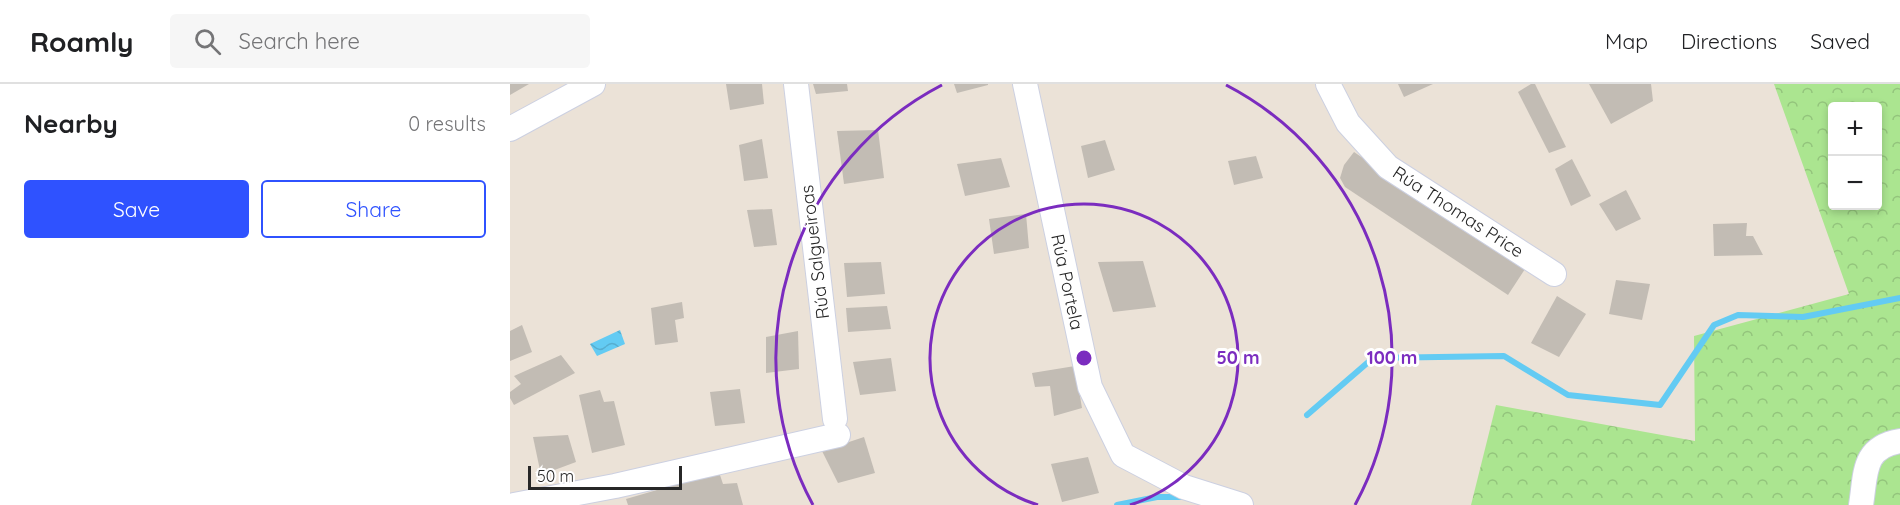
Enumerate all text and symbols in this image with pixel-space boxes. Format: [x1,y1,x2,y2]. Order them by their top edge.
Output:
search box [170,14,590,68]
text: Roamly [30,24,134,59]
icon: search [191,25,224,58]
text: Search here [239,27,360,55]
text: Map [1605,28,1648,54]
text: Directions [1681,28,1777,54]
text: Saved [1810,28,1870,54]
map controls [1828,102,1882,210]
button: + [1828,102,1882,156]
text: Nearby [24,107,118,140]
text: 0 results [408,111,486,136]
button: − [1828,156,1882,210]
street label: Rúa Thomas Price [1388,161,1528,263]
button: Save [24,180,249,238]
button: Share [261,180,486,238]
street label: Rúa Salgueiroas [795,184,834,320]
street label: Rúa Portela [1046,232,1089,332]
text: 50 m [1216,346,1260,369]
text: 100 m [1367,346,1417,369]
centre of rings [1074,348,1094,368]
scale bar [528,463,682,490]
text: 50 m [537,466,574,486]

